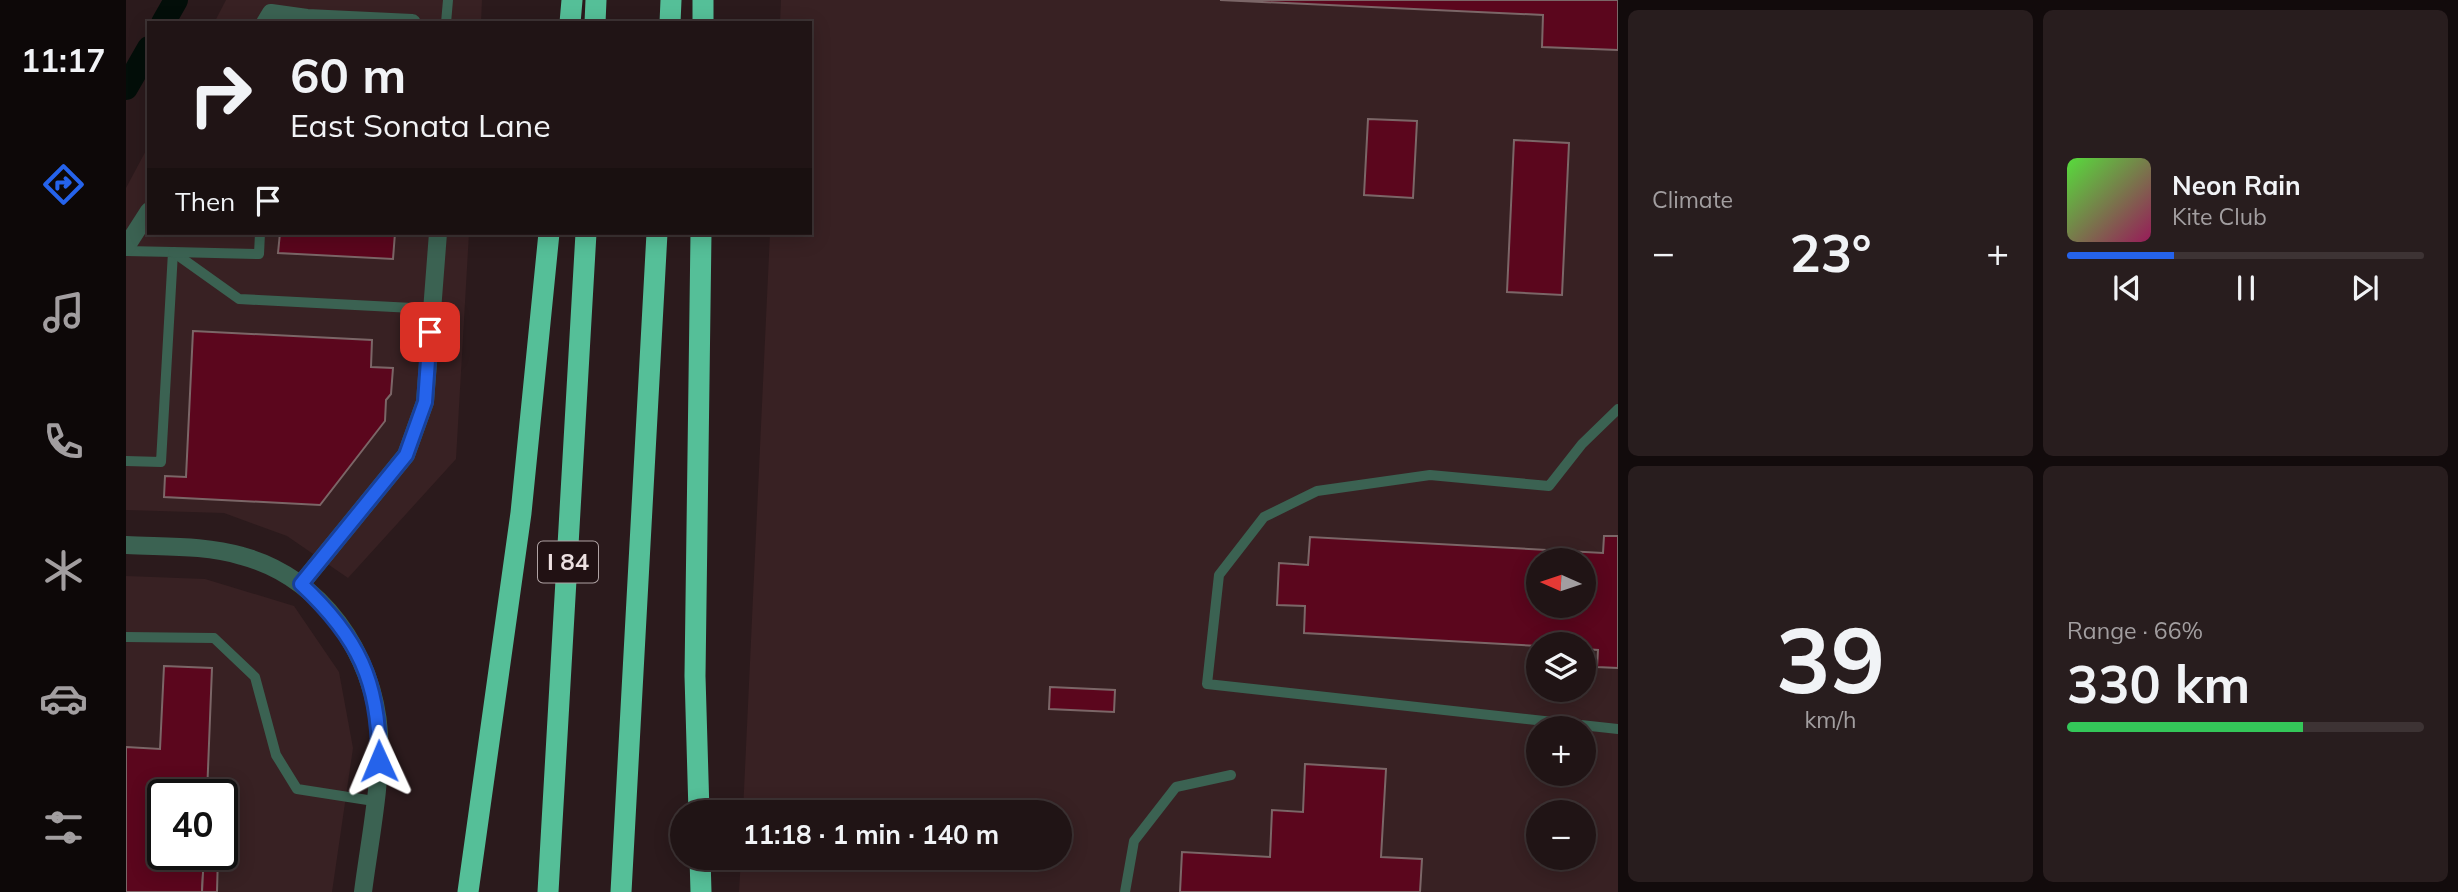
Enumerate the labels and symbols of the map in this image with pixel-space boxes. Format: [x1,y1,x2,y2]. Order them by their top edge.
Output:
pin [400,302,460,362]
road number: I 84 [538,542,598,582]
north arrow [1526,548,1596,618]
position arrow [342,724,416,798]
speed limit sign: 40 [147,779,238,870]

